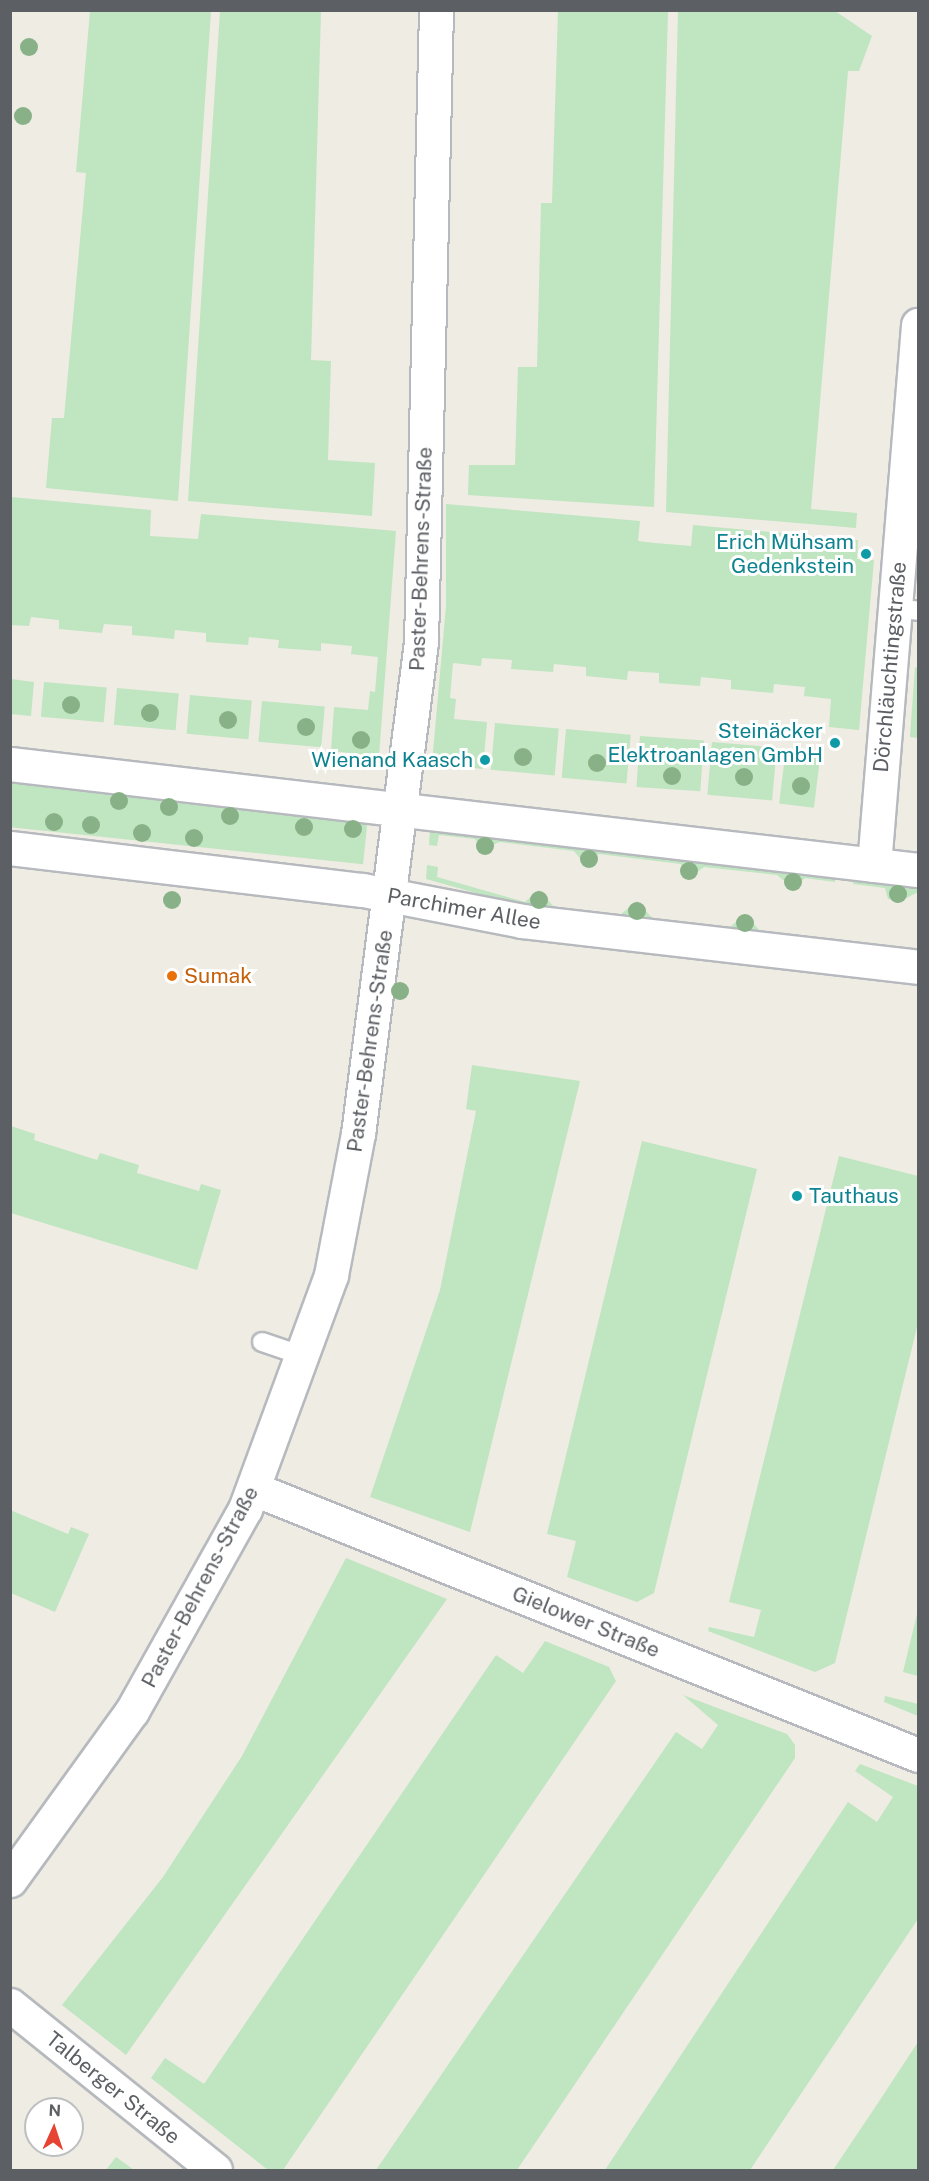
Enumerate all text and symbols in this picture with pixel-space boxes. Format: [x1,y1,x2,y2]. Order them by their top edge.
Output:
street label: Paster-Behrens-Straße [404,446,438,672]
place label: Erich Mühsam Gedenkstein [716,529,854,579]
marker: Erich Mühsam Gedenkstein [859,547,873,561]
street label: Dörchläuchtingstraße [868,561,912,773]
place label: Steinäcker Elektroanlagen GmbH [608,718,823,768]
marker: Steinäcker Elektroanlagen GmbH [828,736,842,750]
place label: Wienand Kaasch [311,747,473,773]
marker: Wienand Kaasch [478,753,492,767]
street label: Parchimer Allee [385,883,543,935]
street label: Paster-Behrens-Straße [342,928,398,1154]
place label: Sumak [184,963,252,989]
marker: Sumak [165,969,179,983]
place label: Tauthaus [809,1183,899,1209]
marker: Tauthaus [790,1189,804,1203]
street label: Paster-Behrens-Straße [136,1482,264,1692]
street label: Gielower Straße [509,1581,663,1663]
street label: Talberger Straße [41,2026,185,2150]
north arrow [24,2097,84,2157]
text: N [48,2101,62,2120]

